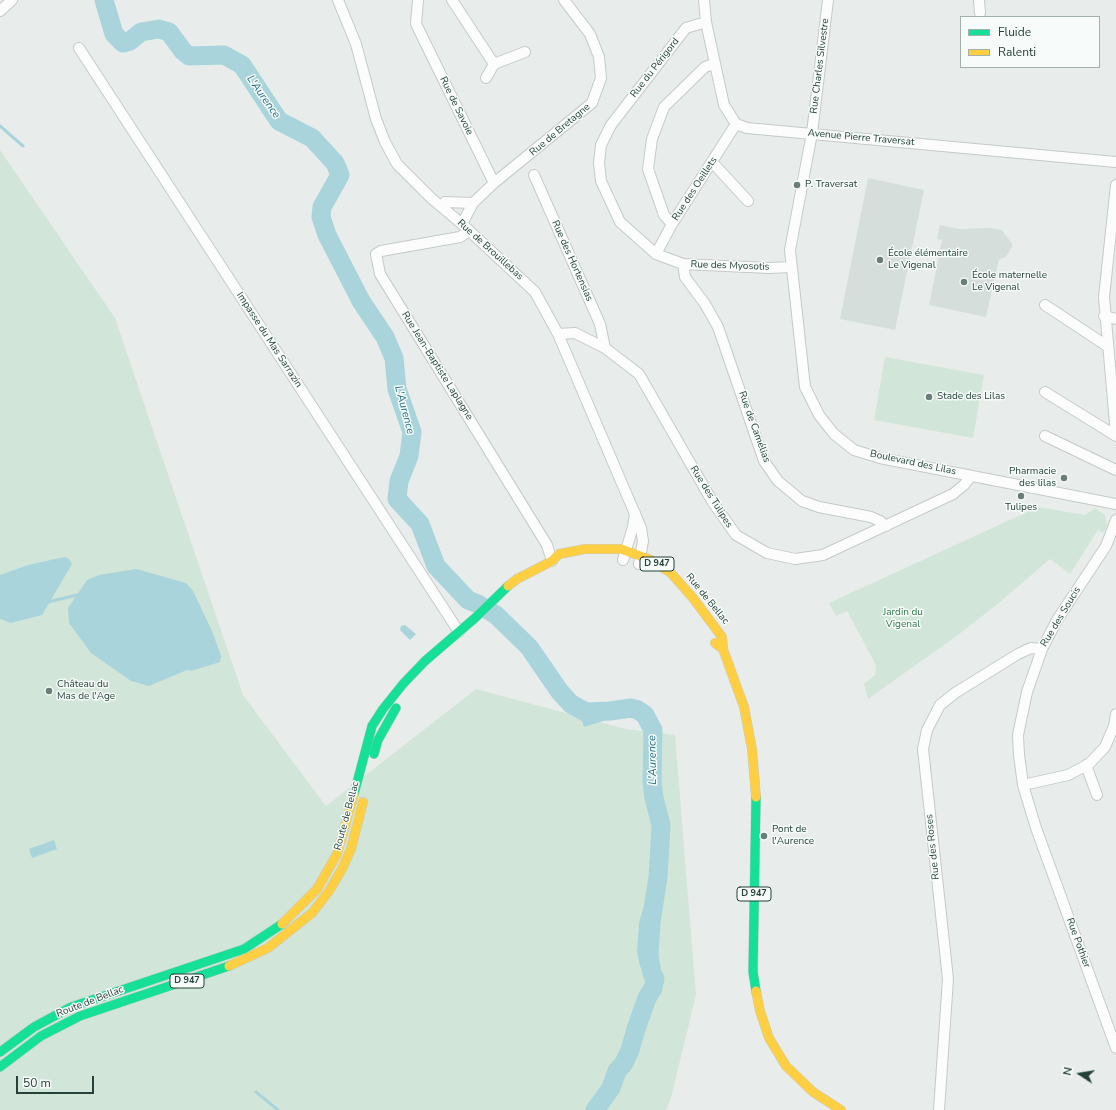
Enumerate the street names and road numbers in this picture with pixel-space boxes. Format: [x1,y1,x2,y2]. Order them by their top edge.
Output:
street label: Rue Charles Silvestre [808,18,832,114]
street label: Rue du Périgord [628,36,682,100]
street label: Rue de Savoie [437,75,475,137]
street label: Rue de Bretagne [527,101,593,159]
street label: Avenue Pierre Traversat [807,127,915,149]
street label: Rue des Oeillets [670,155,720,223]
street label: Rue de Brouillebas [454,217,526,283]
street label: Rue des Hortensias [549,219,595,303]
street label: Rue des Myosotis [690,259,770,273]
street label: Impasse du Mas Sarrazin [234,290,304,390]
street label: Rue Jean-Baptiste Laplagne [399,310,475,422]
street label: Rue de Camélias [736,390,772,464]
street label: Boulevard des Lilas [869,448,957,478]
street label: Rue des Tulipes [687,464,735,530]
road number: D 947 [640,557,674,571]
street label: Rue de Bellac [683,571,731,627]
street label: Rue des Soucis [1038,585,1084,649]
street label: Route de Bellac [332,780,362,852]
street label: Rue des Roses [924,814,942,880]
road number: D 947 [737,887,771,901]
street label: Rue Pothier [1063,916,1093,970]
road number: D 947 [170,974,204,988]
street label: Route de Bellac [55,984,125,1020]

